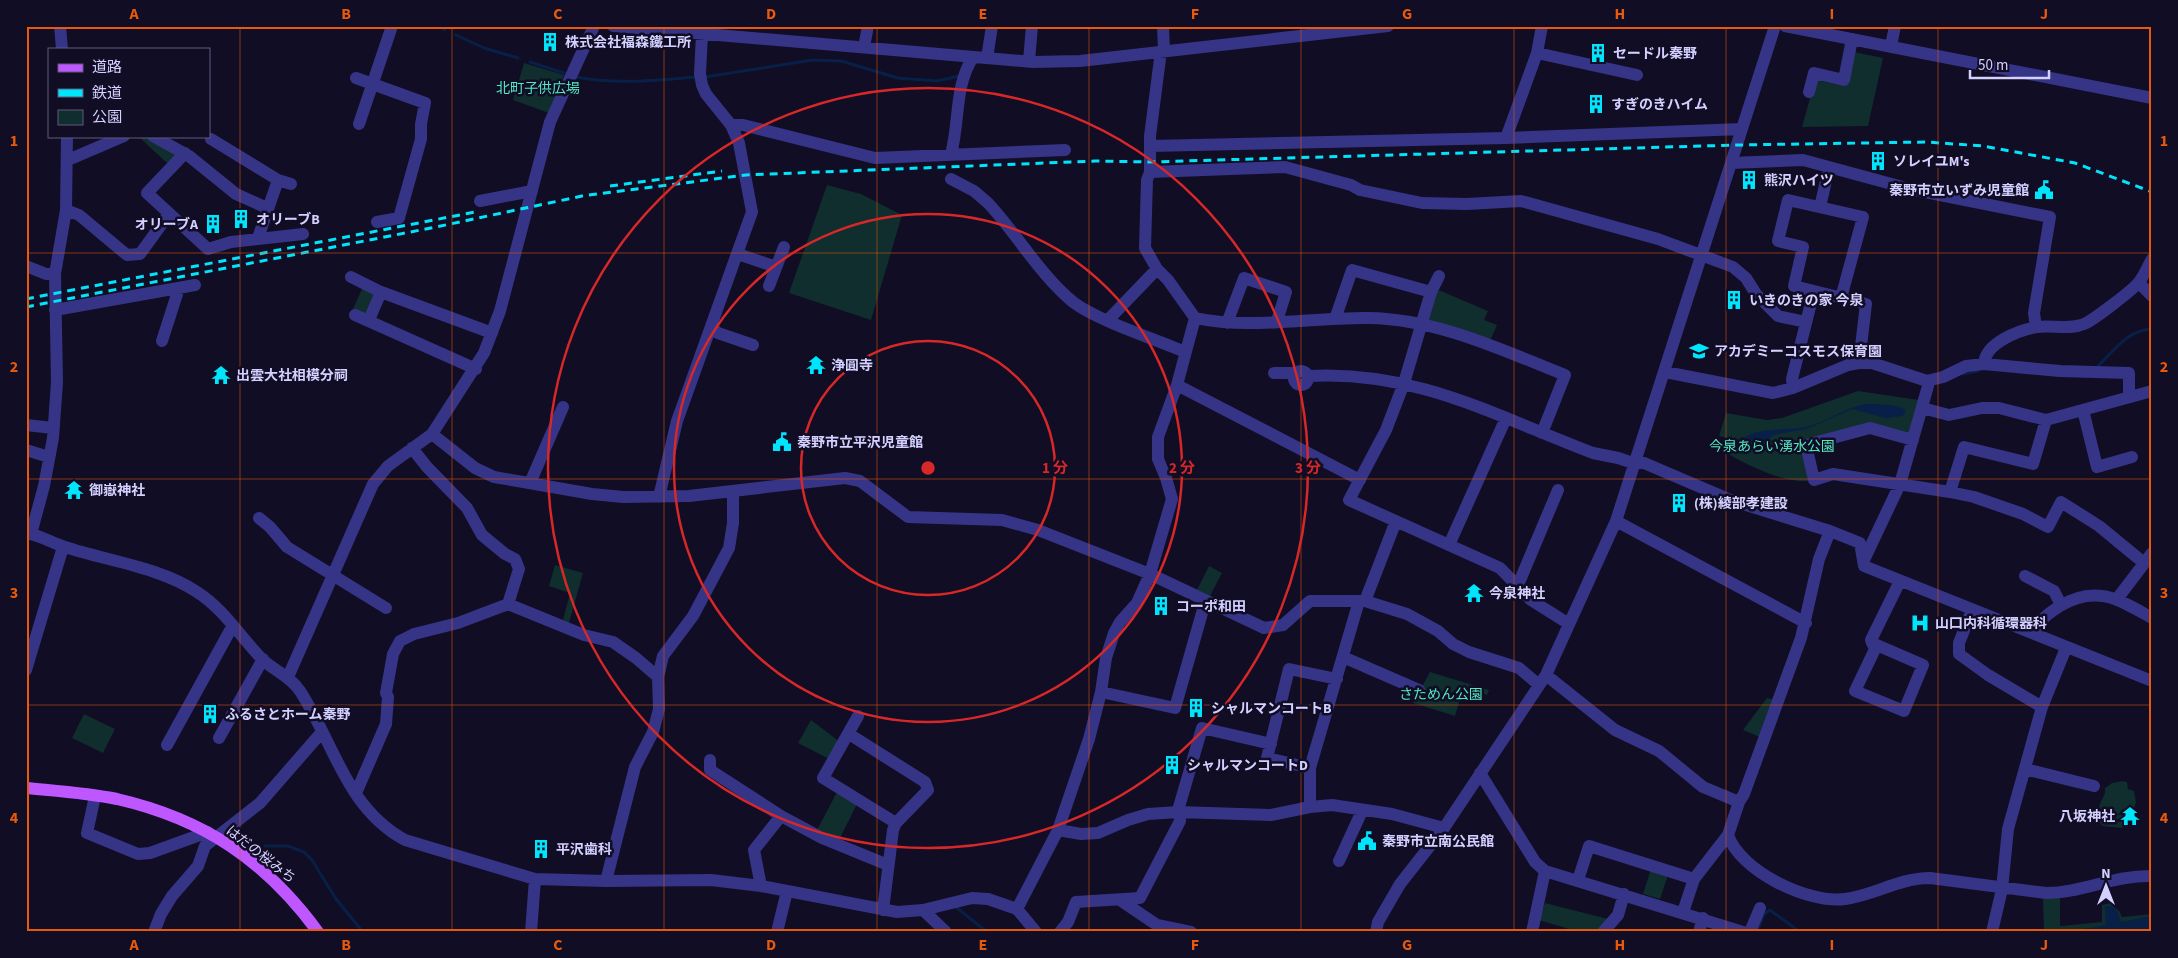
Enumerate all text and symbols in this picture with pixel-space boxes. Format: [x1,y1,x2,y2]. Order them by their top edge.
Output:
text: A [128,3,139,25]
text: B [341,3,351,25]
text: C [553,3,563,25]
text: D [766,3,776,25]
text: E [979,3,987,25]
text: F [1191,3,1199,25]
text: G [1402,3,1412,25]
text: H [1615,3,1625,25]
text: I [1830,3,1834,25]
text: J [2040,3,2048,25]
building icon: 株式会社福森鐵工所 [539,31,561,53]
place label: 株式会社福森鐵工所 [565,33,691,53]
building icon: セードル秦野 [1587,42,1609,64]
place label: セードル秦野 [1613,44,1697,64]
legend [48,48,210,138]
scale bar [1970,48,2049,80]
text: 50 m [1978,55,2008,76]
text: 道路 [92,57,122,78]
park label: 北町子供広場 [496,79,580,99]
text: 鉄道 [92,83,122,104]
building icon: すぎのきハイム [1585,93,1607,115]
place label: すぎのきハイム [1611,95,1708,115]
text: 公園 [92,107,122,128]
text: 1 [10,130,18,152]
text: 1 [2160,130,2168,152]
building icon: ソレイユM's [1867,150,1889,172]
place label: ソレイユM's [1893,152,1970,172]
building icon: 熊沢ハイツ [1738,169,1760,191]
place label: 熊沢ハイツ [1764,171,1834,191]
public building icon: 秦野市立いずみ児童館 [2033,179,2055,201]
place label: 秦野市立いずみ児童館 [1889,181,2029,201]
building icon: オリーブB [230,208,252,230]
place label: オリーブB [256,210,320,230]
building icon: オリーブA [202,213,224,235]
place label: オリーブA [135,215,199,235]
building icon: いきのきの家 今泉 [1723,289,1745,311]
place label: いきのきの家 今泉 [1749,291,1863,311]
school or university icon: アカデミーコスモス保育園 [1688,340,1710,362]
place label: アカデミーコスモス保育園 [1714,342,1882,362]
temple icon: 浄圓寺 [805,354,827,376]
text: 2 [10,356,18,378]
place label: 浄圓寺 [831,356,873,376]
text: 2 [2160,356,2168,378]
temple icon: 出雲大社相模分祠 [210,364,232,386]
place label: 出雲大社相模分祠 [236,366,348,386]
public building icon: 秦野市立平沢児童館 [771,431,793,453]
place label: 秦野市立平沢児童館 [797,433,923,453]
park label: 今泉あらい湧水公園 [1709,437,1835,457]
text: 1 分 [1042,458,1068,479]
text: 2 分 [1169,458,1195,479]
text: 3 分 [1295,458,1321,479]
centre of rings [919,459,937,477]
temple icon: 御嶽神社 [63,479,85,501]
place label: 御嶽神社 [89,481,145,501]
building icon: (株)綾部孝建設 [1668,492,1690,514]
place label: (株)綾部孝建設 [1694,494,1788,514]
text: 3 [10,582,18,604]
temple icon: 今泉神社 [1463,582,1485,604]
text: 3 [2160,582,2168,604]
place label: 今泉神社 [1489,584,1545,604]
building icon: コーポ和田 [1150,595,1172,617]
place label: コーポ和田 [1176,597,1246,617]
hospital icon: 山口内科循環器科 [1909,612,1931,634]
place label: 山口内科循環器科 [1935,614,2047,634]
park label: さためん公園 [1399,685,1483,705]
building icon: シャルマンコートB [1185,697,1207,719]
place label: シャルマンコートB [1211,699,1332,719]
building icon: ふるさとホーム秦野 [199,703,221,725]
place label: ふるさとホーム秦野 [225,705,351,725]
building icon: シャルマンコートD [1161,754,1183,776]
place label: シャルマンコートD [1187,756,1308,776]
temple icon: 八坂神社 [2119,805,2141,827]
text: 4 [10,807,19,829]
place label: 八坂神社 [2059,807,2115,827]
text: 4 [2160,807,2169,829]
street label: はだの桜みち [221,821,300,888]
public building icon: 秦野市立南公民館 [1356,830,1378,852]
place label: 秦野市立南公民館 [1382,832,1494,852]
building icon: 平沢歯科 [530,838,552,860]
place label: 平沢歯科 [556,840,612,860]
north arrow [2080,860,2130,910]
text: N [2101,864,2111,884]
text: A [128,934,139,956]
text: B [341,934,351,956]
text: C [553,934,563,956]
text: D [766,934,776,956]
text: E [979,934,987,956]
text: F [1191,934,1199,956]
text: G [1402,934,1412,956]
text: H [1615,934,1625,956]
text: I [1830,934,1834,956]
text: J [2040,934,2048,956]

